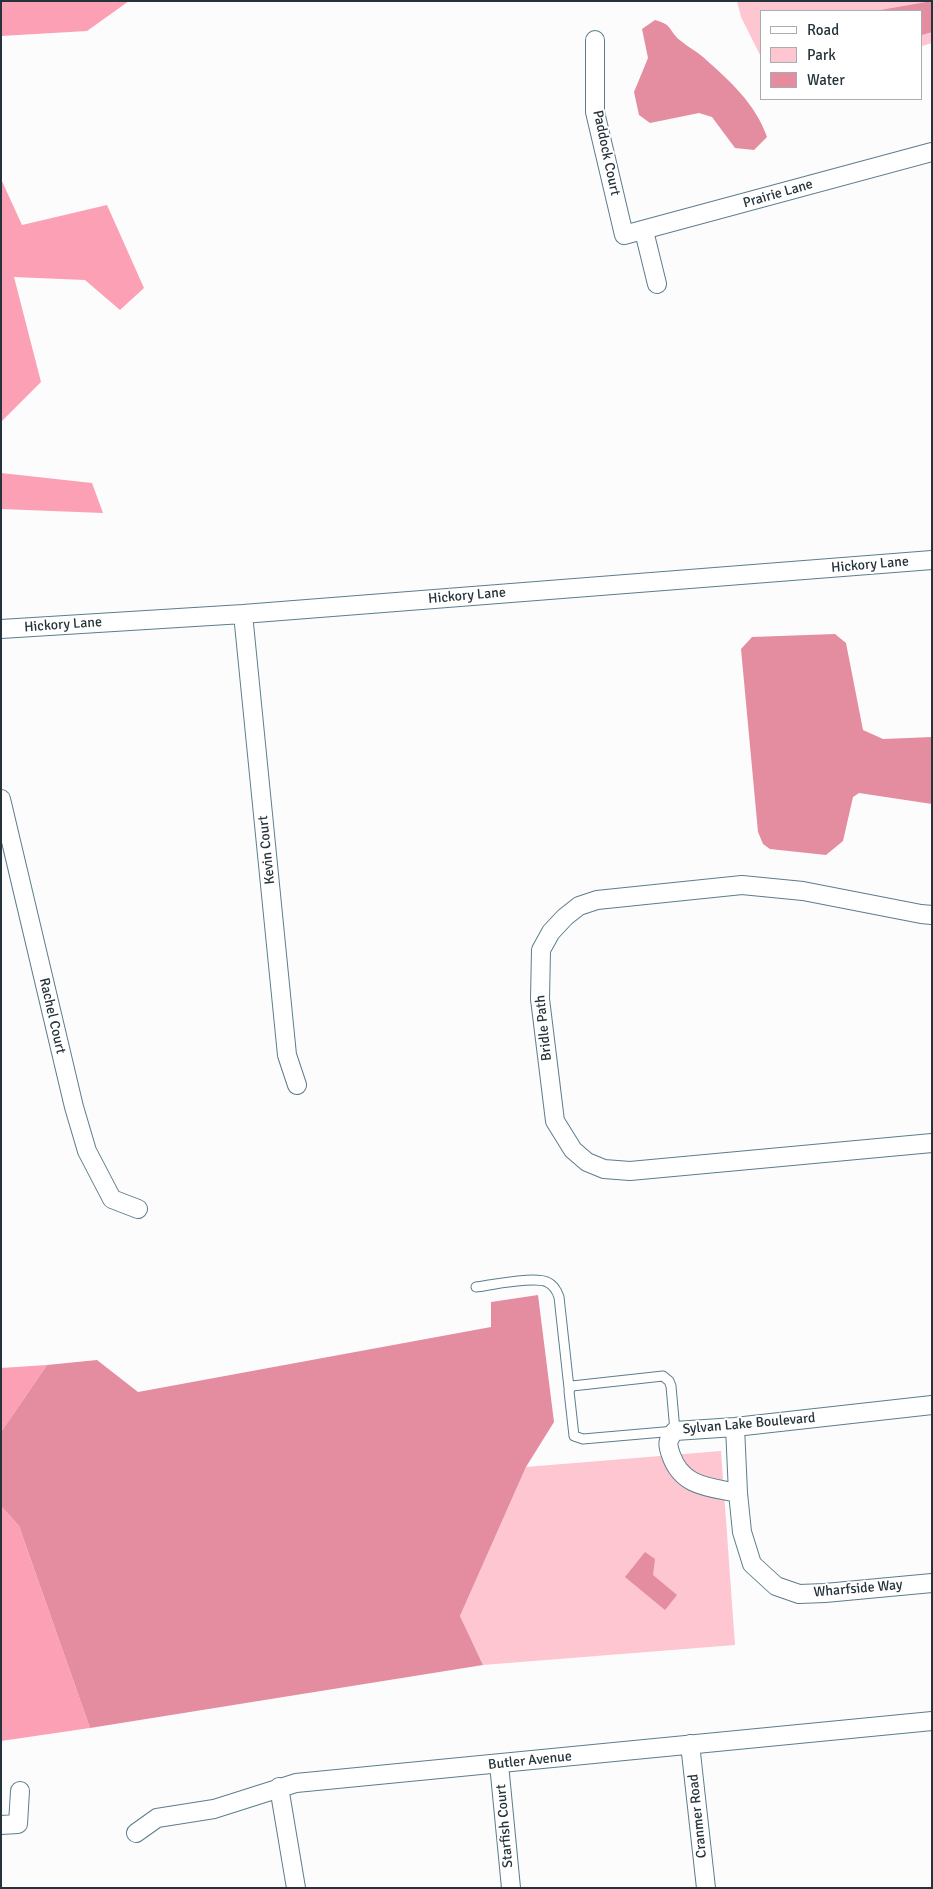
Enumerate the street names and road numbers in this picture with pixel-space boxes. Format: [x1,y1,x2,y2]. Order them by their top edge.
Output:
street label: Paddock Court [589,109,623,197]
street label: Prairie Lane [741,176,815,212]
street label: Hickory Lane [830,553,910,577]
street label: Hickory Lane [427,584,507,608]
street label: Hickory Lane [24,614,102,636]
street label: Kevin Court [255,815,279,885]
street label: Rachel Court [35,976,69,1056]
street label: Bridle Path [532,994,556,1062]
street label: Sylvan Lake Boulevard [682,1410,816,1438]
street label: Wharfside Way [813,1577,903,1601]
street label: Butler Avenue [487,1748,573,1774]
street label: Cranmer Road [685,1773,711,1859]
street label: Starfish Court [493,1783,517,1869]

